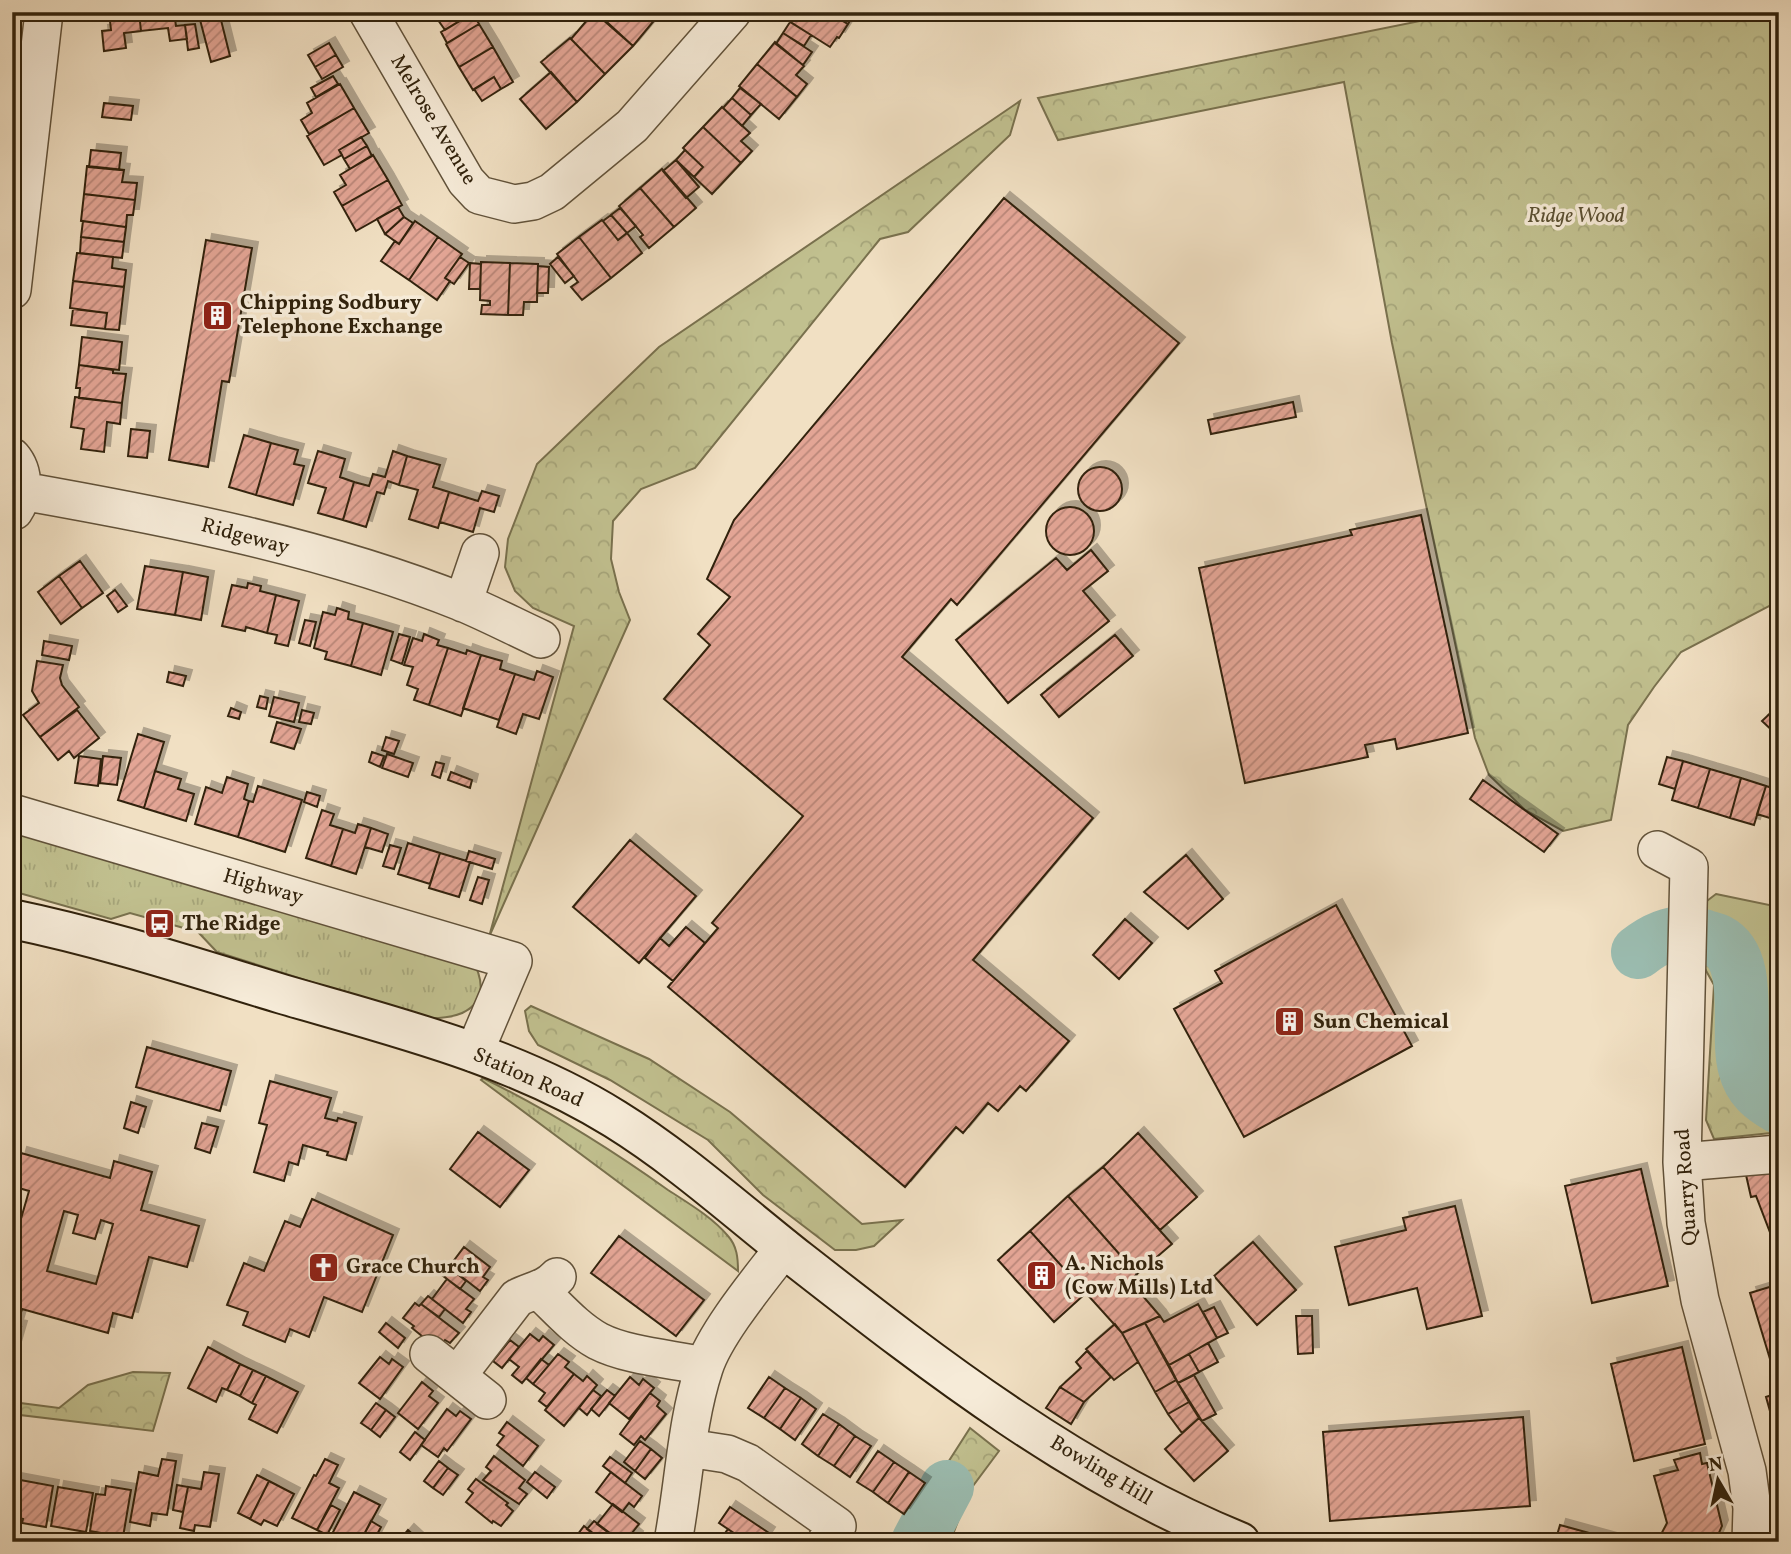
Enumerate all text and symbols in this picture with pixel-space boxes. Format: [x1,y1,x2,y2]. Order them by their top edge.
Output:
street label: Melrose Avenue [383,49,483,191]
park label: Ridge Wood [1527,202,1625,231]
place label: Chipping Sodbury Telephone Exchange [240,289,443,342]
building icon: Chipping Sodbury Telephone Exchange [200,298,234,332]
street label: Ridgeway [198,511,293,563]
street label: Highway [220,862,307,912]
bus stop icon: The Ridge [142,907,176,941]
place label: The Ridge [182,910,281,939]
building icon: Sun Chemical [1273,1005,1307,1039]
place label: Sun Chemical [1313,1008,1449,1037]
street label: Station Road [468,1041,588,1115]
street label: Quarry Road [1668,1127,1706,1247]
church icon: Grace Church [306,1250,340,1284]
place label: A. Nichols (Cow Mills) Ltd [1065,1250,1213,1303]
place label: Grace Church [346,1253,480,1282]
building icon: A. Nichols (Cow Mills) Ltd [1025,1259,1059,1293]
street label: Bowling Hill [1044,1429,1158,1513]
north arrow [1682,1446,1752,1516]
text: N [1707,1451,1725,1479]

